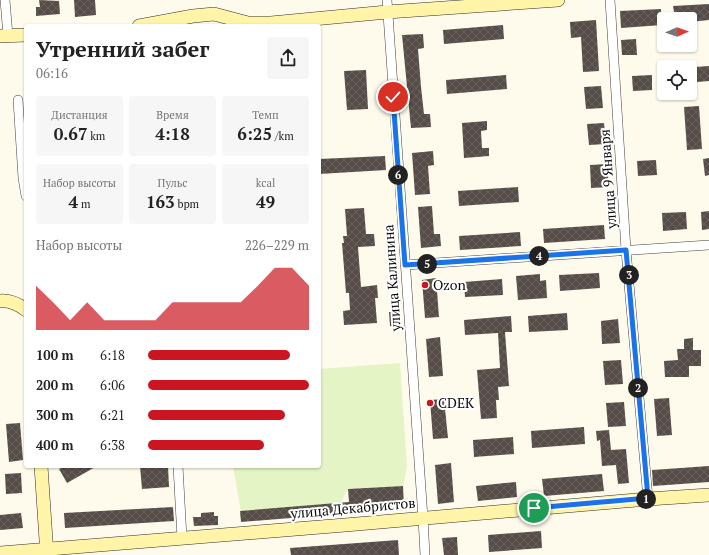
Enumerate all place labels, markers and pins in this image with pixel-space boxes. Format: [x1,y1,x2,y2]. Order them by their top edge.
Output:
pin [376,80,410,114]
pin: 6 [388,165,408,185]
pin: 4 [529,246,549,266]
pin: 5 [417,254,437,274]
pin: 3 [619,265,639,285]
place label: Ozon [433,275,467,294]
marker: Ozon [420,280,430,290]
pin: 2 [628,378,648,398]
place label: CDEK [438,393,475,412]
marker: CDEK [425,398,435,408]
pin: 1 [636,489,656,509]
pin [517,491,551,525]

